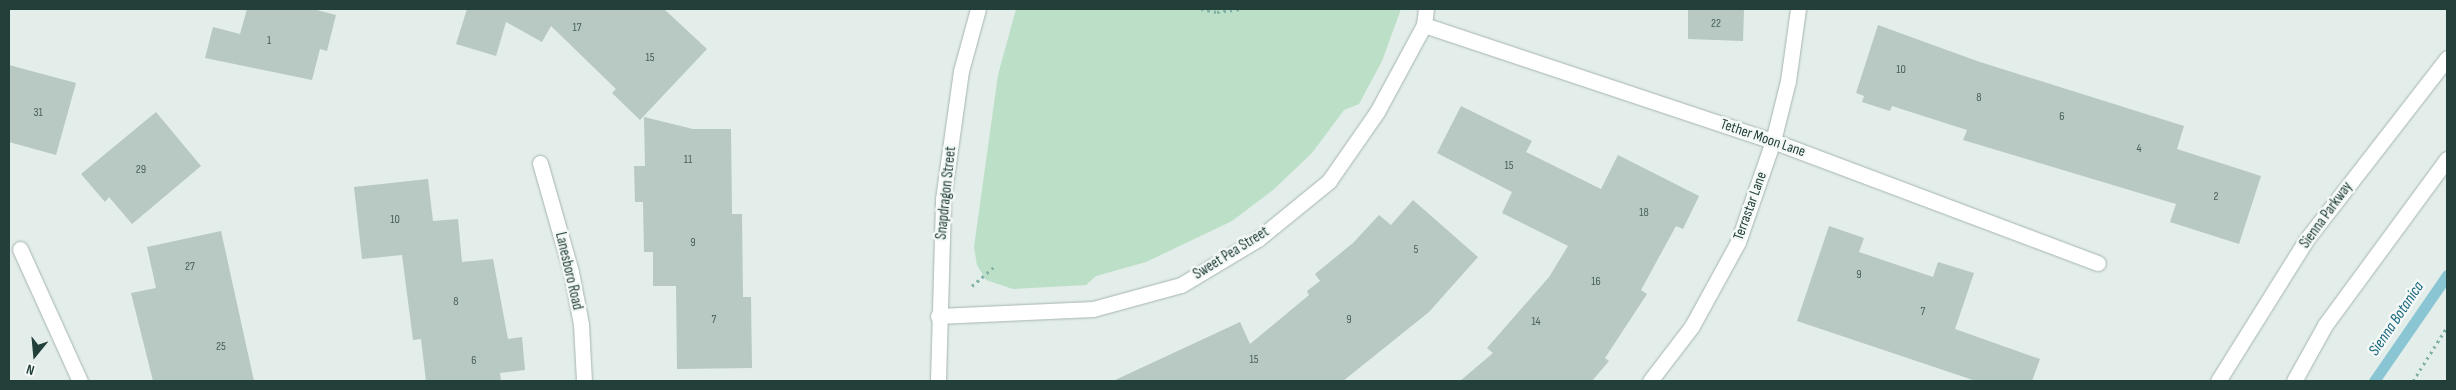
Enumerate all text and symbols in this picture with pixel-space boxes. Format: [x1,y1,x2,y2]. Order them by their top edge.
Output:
house number: 22 [1711,17,1721,31]
house number: 17 [573,21,581,35]
house number: 1 [267,34,271,48]
house number: 15 [645,51,655,65]
house number: 10 [1896,63,1906,77]
house number: 8 [1976,91,1982,105]
house number: 31 [33,106,43,120]
house number: 6 [2059,110,2065,124]
street label: Tether Moon Lane [1718,115,1808,161]
house number: 4 [2136,142,2142,156]
street label: Snapdragon Street [932,146,960,240]
house number: 11 [684,153,692,167]
house number: 15 [1504,159,1514,173]
house number: 29 [136,163,146,177]
street label: Terrastar Lane [1729,169,1771,243]
street label: Sienna Parkway [2296,178,2356,252]
house number: 2 [2214,190,2218,204]
house number: 18 [1639,206,1649,220]
house number: 10 [390,213,400,227]
street label: Sweet Pea Street [1190,223,1272,283]
street label: Lanesboro Road [551,230,587,312]
house number: 9 [690,236,696,250]
house number: 5 [1414,243,1418,257]
house number: 27 [185,260,195,274]
house number: 9 [1856,268,1862,282]
house number: 16 [1591,275,1601,289]
water label: Sienna Botanica [2365,278,2429,360]
house number: 8 [453,295,459,309]
house number: 7 [1921,305,1925,319]
house number: 7 [712,313,716,327]
house number: 9 [1346,313,1352,327]
house number: 14 [1531,315,1541,329]
north arrow [10,330,60,380]
house number: 25 [216,340,226,354]
house number: 15 [1249,353,1259,367]
house number: 6 [471,354,477,368]
text: N [24,361,37,379]

